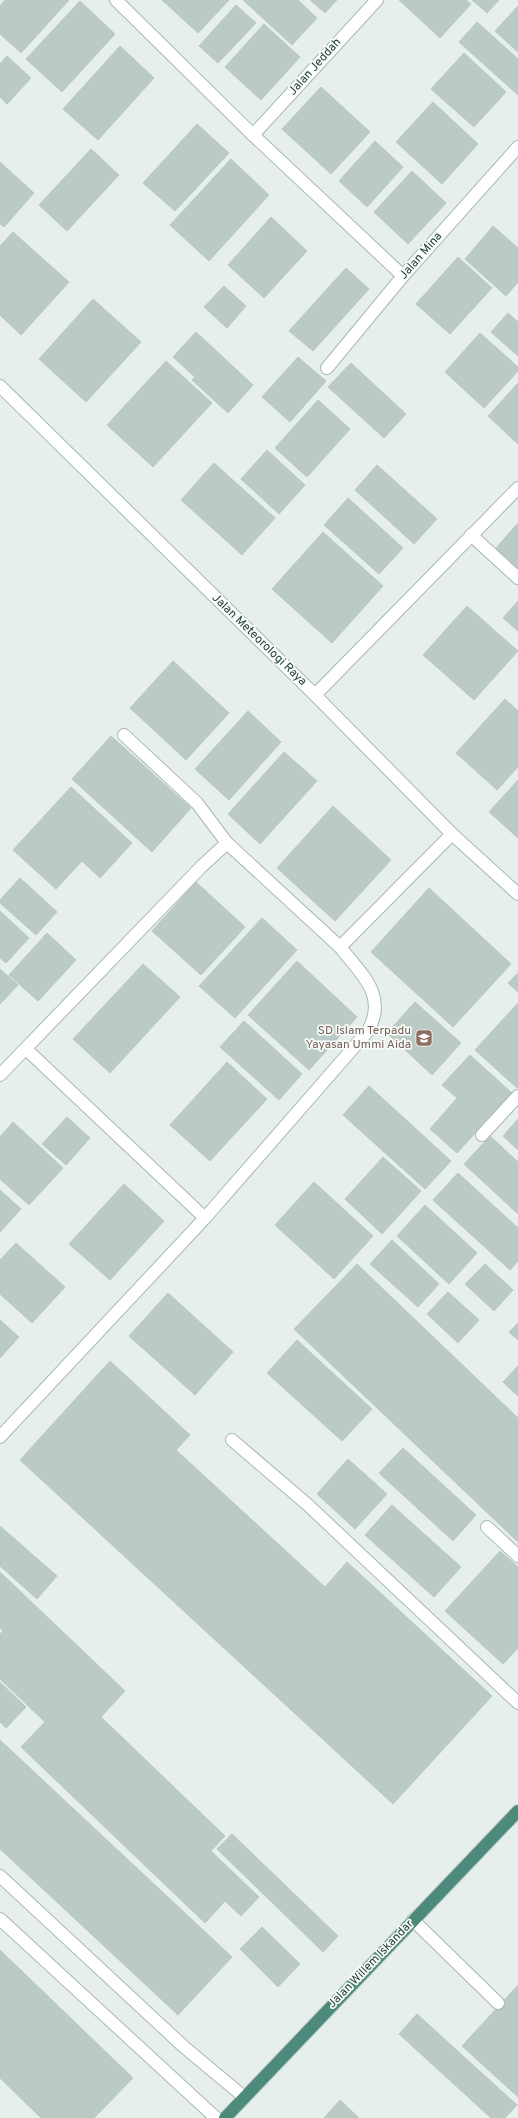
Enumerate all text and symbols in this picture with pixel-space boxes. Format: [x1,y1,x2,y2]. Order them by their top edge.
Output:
street label: Jalan Jeddah [285,35,345,99]
street label: Jalan Mina [396,229,446,283]
street label: Jalan Meteorologi Raya [208,590,310,690]
place label: SD Islam Terpadu Yayasan Ummi Aida [305,1023,411,1053]
school or university icon: SD Islam Terpadu Yayasan Ummi Aida [414,1028,434,1048]
street label: Jalan Willem Iskandar [325,1916,418,2012]

